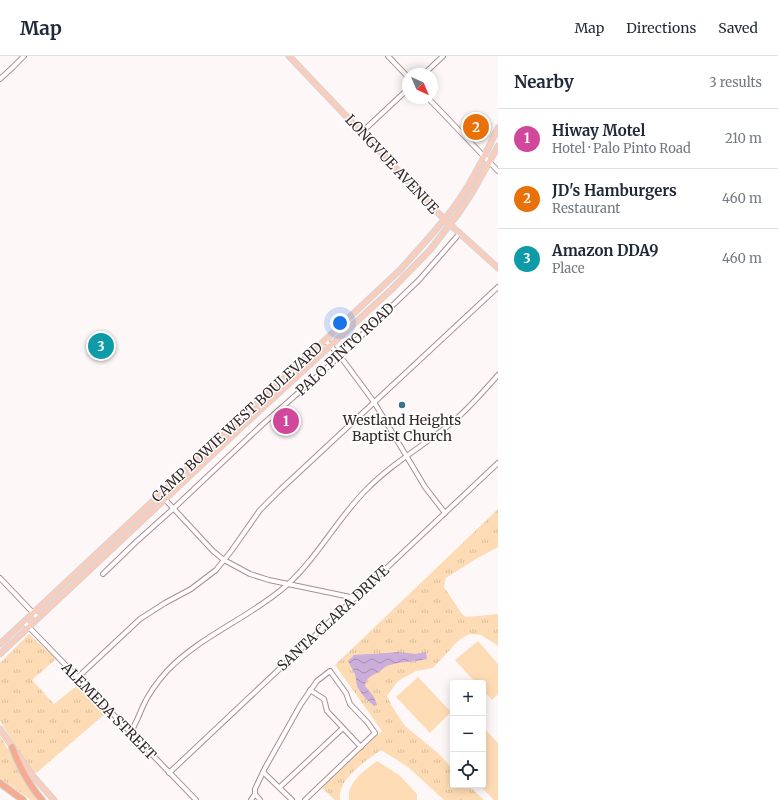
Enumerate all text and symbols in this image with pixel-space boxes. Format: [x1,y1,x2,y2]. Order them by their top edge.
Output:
text: Map [20,16,62,40]
text: Map [574,19,604,37]
text: Directions [626,19,696,37]
text: Saved [718,19,758,37]
north arrow [402,68,438,104]
text: Nearby [514,71,574,93]
text: 3 results [709,74,762,91]
street label: LONGVUE AVENUE [341,111,443,217]
pin: 2 [463,112,489,142]
text: Hiway Motel [552,121,645,140]
text: 1 [524,130,530,147]
text: 210 m [725,130,762,147]
text: Hotel · Palo Pinto Road [552,140,691,157]
text: JD's Hamburgers [552,181,677,200]
text: 2 [523,190,531,207]
text: 460 m [722,190,762,207]
text: Restaurant [552,200,620,217]
text: Amazon DDA9 [552,241,659,260]
text: 3 [523,250,531,267]
text: 460 m [722,250,762,267]
text: Place [552,260,585,277]
street label: PALO PINTO ROAD [292,298,398,399]
your location [330,313,350,333]
pin: 3 [88,331,114,361]
street label: CAMP BOWIE WEST BOULEVARD [148,338,327,506]
marker: Westland Heights Baptist Church [397,400,407,410]
pin: 1 [273,406,299,436]
place label: Westland Heights Baptist Church [342,411,461,445]
street label: SANTA CLARA DRIVE [273,561,393,675]
street label: ALEMEDA STREET [57,658,160,764]
map controls [450,680,486,788]
button: + [450,680,486,716]
button: − [450,716,486,752]
button: locate [450,752,486,788]

